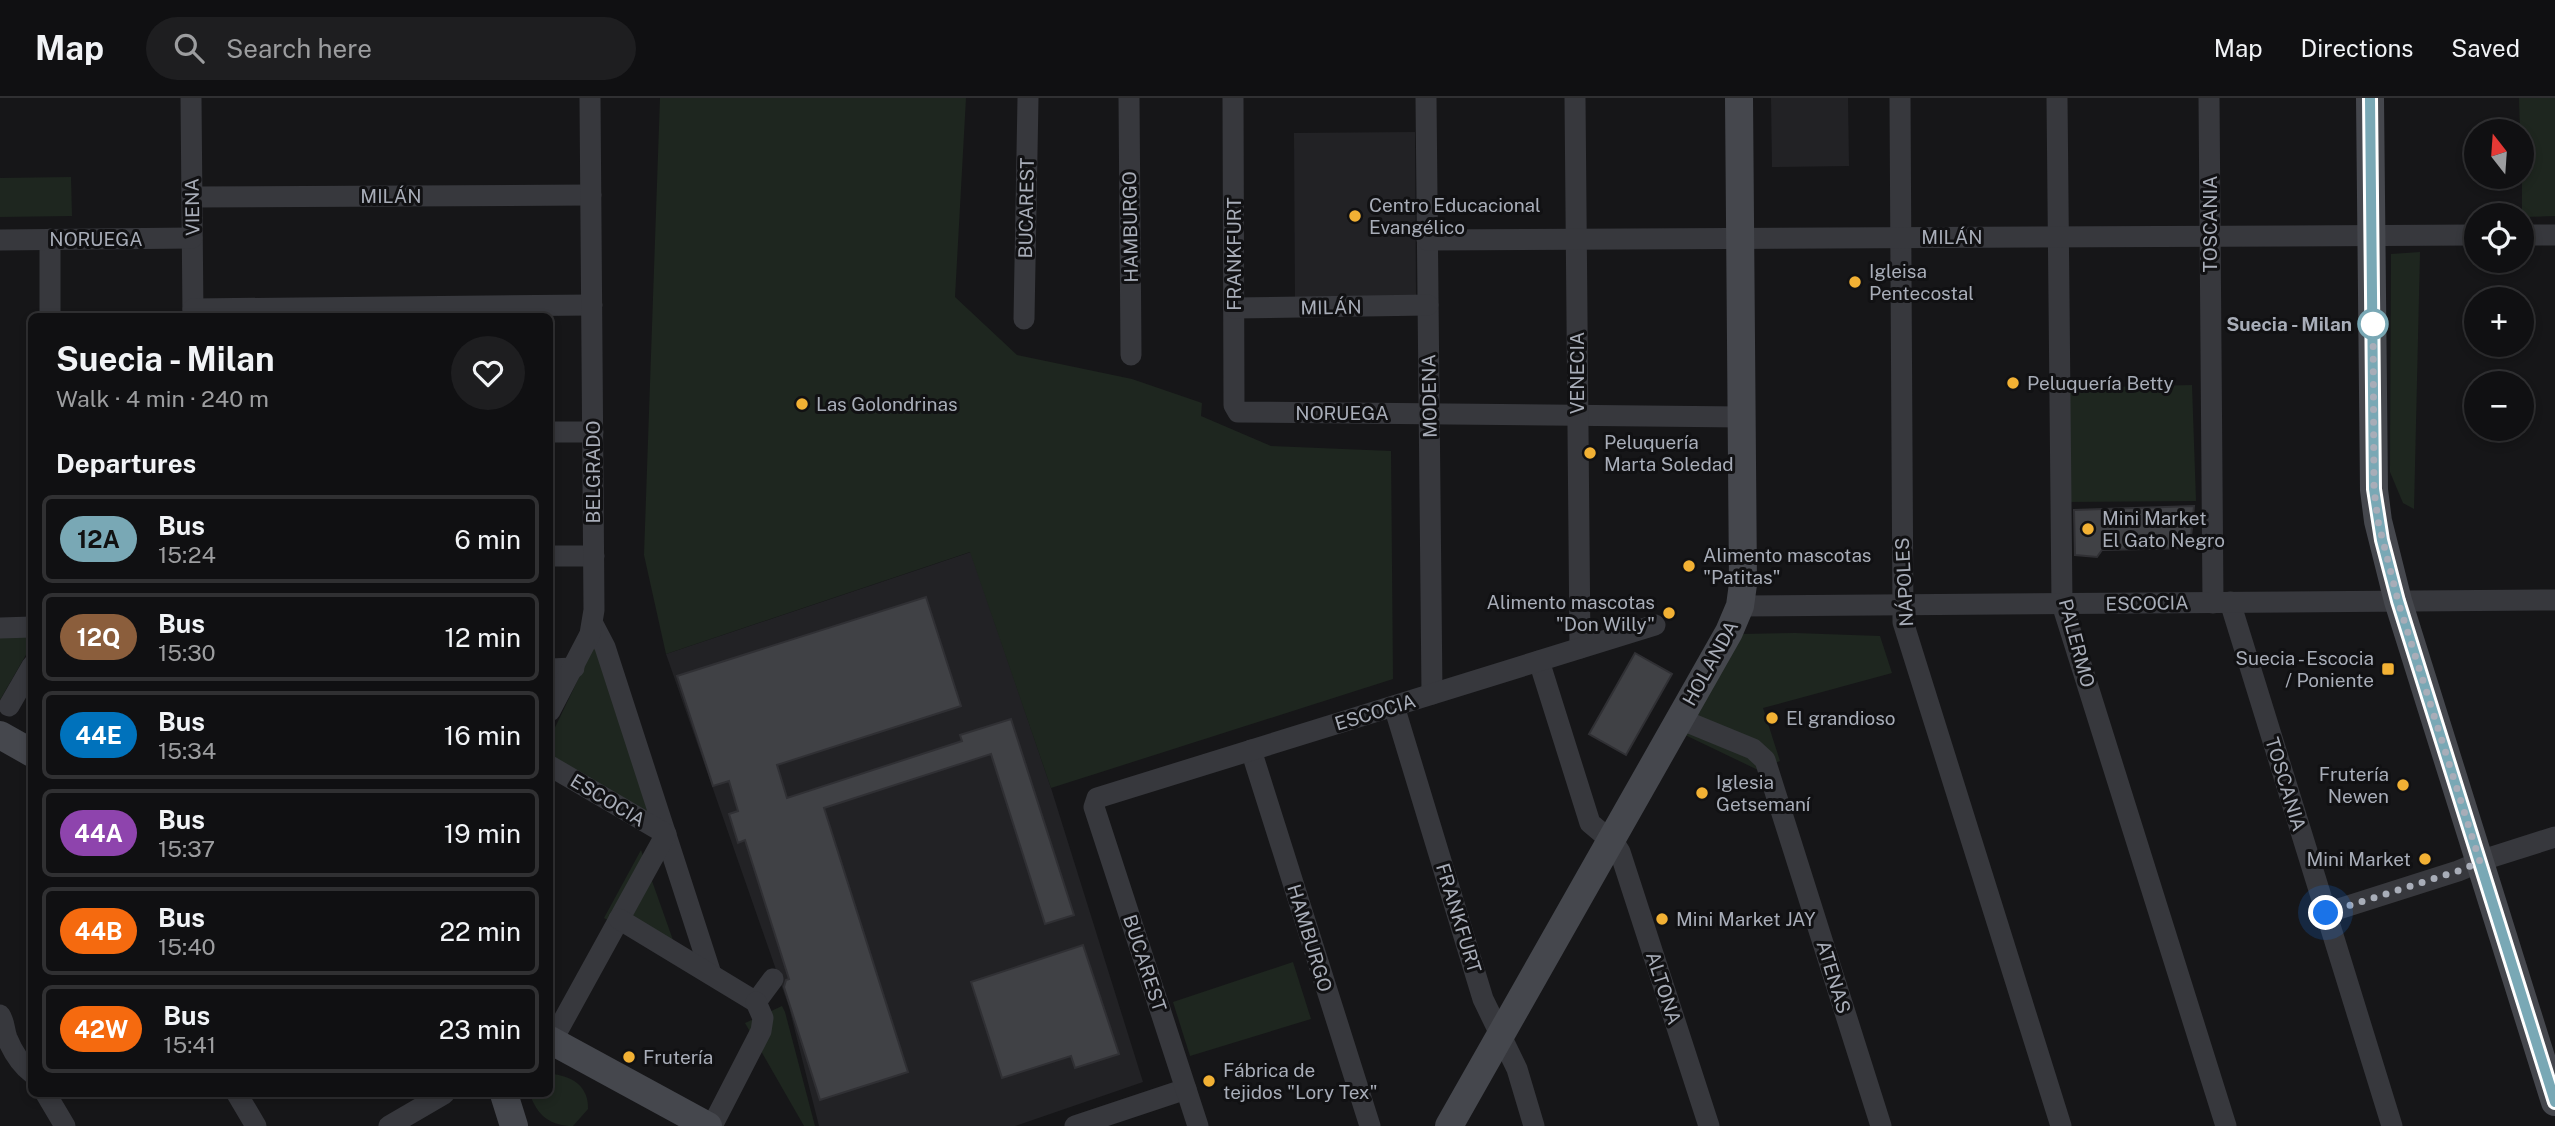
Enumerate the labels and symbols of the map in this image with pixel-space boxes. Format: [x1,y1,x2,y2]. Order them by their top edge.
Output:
north arrow [2464,119,2534,189]
street label: BUCAREST [1014,157,1038,259]
street label: HAMBURGO [1118,171,1142,283]
street label: TOSCANIA [2199,175,2221,273]
street label: VIENA [180,178,204,236]
street label: MILÁN [360,185,422,207]
place label: Centro Educacional Evangélico [1369,194,1541,238]
street label: FRANKFURT [1223,197,1245,311]
marker: Centro Educacional Evangélico [1347,208,1363,224]
street label: MILÁN [1921,226,1983,248]
street label: NORUEGA [49,228,143,250]
place label: Igleisa Pentecostal [1869,260,1974,304]
marker: Igleisa Pentecostal [1847,274,1863,290]
street label: MILÁN [1300,295,1362,319]
marker: Suecia - Milan [2358,309,2388,339]
place label: Suecia - Milan [2226,313,2352,335]
street label: VENECIA [1566,332,1588,414]
street label: MODENA [1417,354,1441,438]
place label: Peluquería Betty [2027,372,2174,394]
marker: Peluquería Betty [2005,375,2021,391]
place label: Las Golondrinas [816,393,958,415]
marker: Las Golondrinas [794,396,810,412]
street label: NORUEGA [1295,402,1389,424]
street label: BELGRADO [582,421,604,523]
place label: Peluquería Marta Soledad [1604,431,1734,475]
marker: Peluquería Marta Soledad [1582,445,1598,461]
place label: Mini Market El Gato Negro [2102,507,2225,551]
marker: Mini Market El Gato Negro [2080,521,2096,537]
street label: NÁPOLES [1891,537,1917,627]
place label: Alimento mascotas "Patitas" [1703,544,1871,588]
marker: Alimento mascotas "Patitas" [1681,558,1697,574]
place label: Alimento mascotas "Don Willy" [1487,591,1655,635]
street label: ESCOCIA [2105,591,2189,615]
street label: PALERMO [2055,596,2099,690]
marker: Alimento mascotas "Don Willy" [1661,605,1677,621]
street label: HOLANDA [1678,617,1742,709]
place label: Suecia - Escocia / Poniente [2235,647,2374,691]
marker: Suecia - Escocia / Poniente [2380,661,2396,677]
street label: ESCOCIA [1332,689,1418,735]
place label: El grandioso [1786,707,1896,729]
marker: El grandioso [1764,710,1780,726]
street label: TOSCANIA [2261,734,2311,834]
place label: Frutería Newen [2319,763,2389,807]
street label: ESCOCIA [567,769,649,831]
place label: Iglesia Getsemaní [1716,771,1811,815]
marker: Frutería Newen [2395,777,2411,793]
marker: Iglesia Getsemaní [1694,785,1710,801]
place label: Mini Market [2306,848,2411,870]
marker: Mini Market [2417,851,2433,867]
street label: FRANKFURT [1432,861,1486,975]
street label: HAMBURGO [1283,881,1337,995]
your location [2308,895,2343,930]
place label: Mini Market JAY [1676,908,1816,930]
marker: Mini Market JAY [1654,911,1670,927]
street label: BUCAREST [1119,912,1171,1014]
street label: ATENAS [1812,938,1856,1016]
street label: ALTONA [1642,949,1686,1027]
place label: Frutería [643,1046,713,1068]
marker: Frutería [621,1049,637,1065]
place label: Fábrica de tejidos "Lory Tex" [1223,1059,1378,1103]
marker: Fábrica de tejidos "Lory Tex" [1201,1073,1217,1089]

